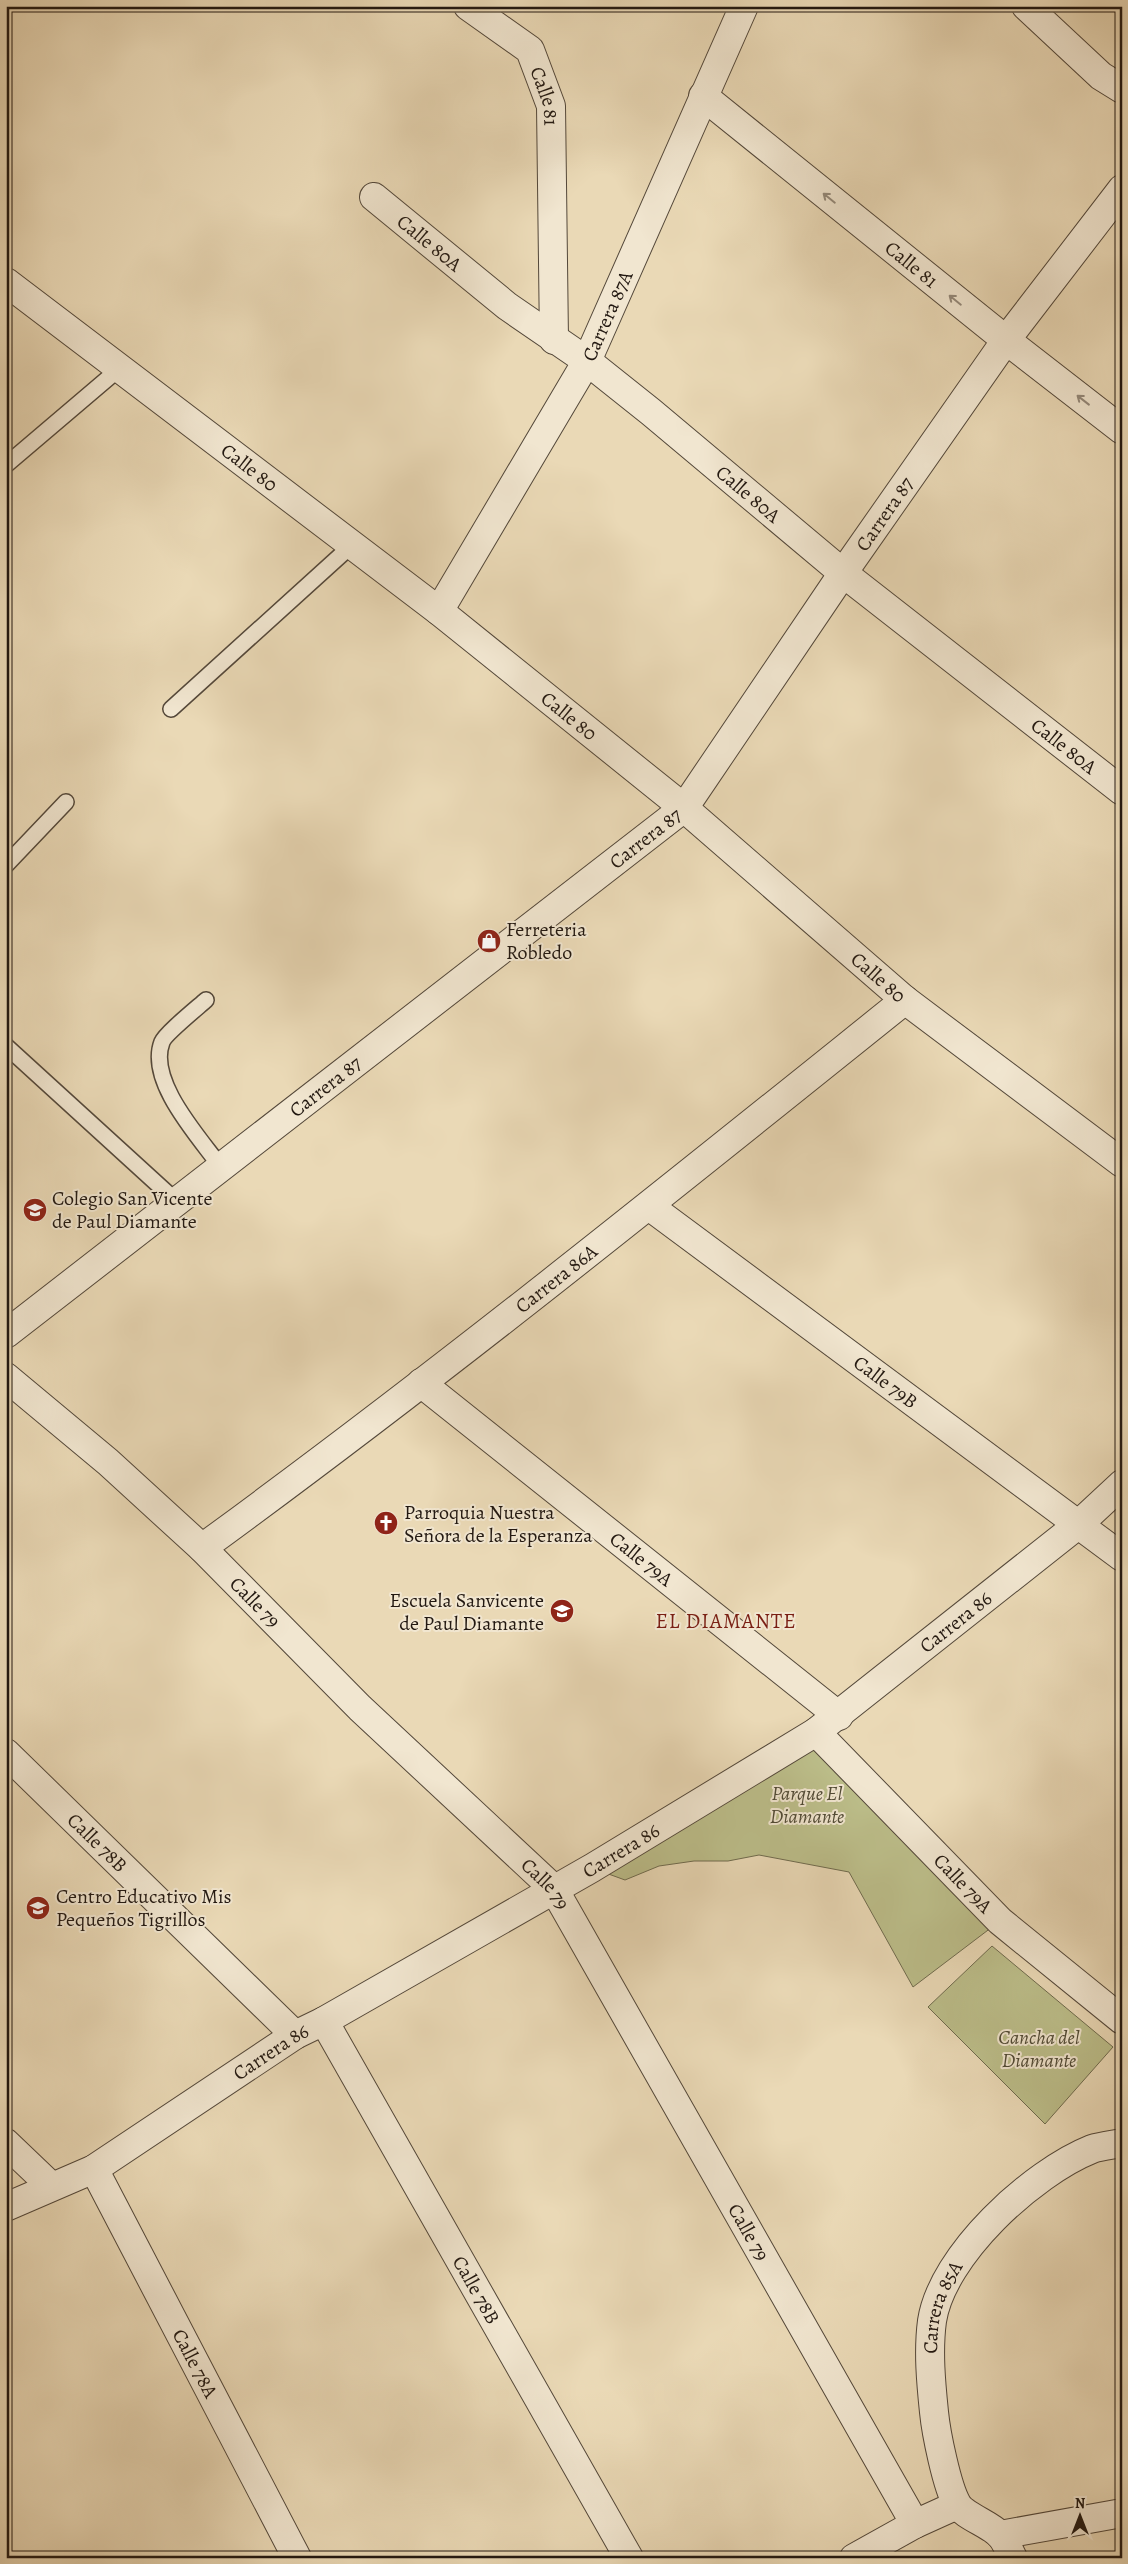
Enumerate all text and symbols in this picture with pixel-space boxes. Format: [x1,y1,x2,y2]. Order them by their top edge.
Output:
street label: Calle 81 [524,62,565,126]
one-way arrow [823,193,836,204]
street label: Calle 80A [391,208,468,278]
street label: Calle 81 [879,234,944,294]
street label: Carrera 87A [575,266,639,365]
one-way arrow [949,294,962,305]
one-way arrow [1077,395,1090,406]
street label: Calle 80 [216,437,284,498]
street label: Calle 80A [710,459,787,529]
street label: Carrera 87 [849,471,920,556]
street label: Calle 80 [536,685,603,747]
street label: Calle 80A [1026,712,1103,780]
street label: Carrera 87 [603,801,687,875]
place label: Ferreteria Robledo [506,916,587,966]
shop icon: Ferreteria Robledo [476,928,502,954]
street label: Calle 80 [845,946,912,1009]
street label: Carrera 87 [283,1049,367,1123]
place label: Colegio San Vicente de Paul Diamante [52,1185,212,1235]
school or university icon: Colegio San Vicente de Paul Diamante [22,1197,48,1223]
street label: Carrera 86A [509,1238,603,1319]
street label: Calle 79B [848,1349,924,1415]
place label: Parroquia Nuestra Señora de la Esperanza [404,1499,593,1549]
church icon: Parroquia Nuestra Señora de la Esperanza [373,1510,399,1536]
street label: Calle 79A [604,1525,679,1592]
street label: Calle 79 [224,1570,287,1634]
street label: Carrera 86 [913,1585,997,1659]
place label: Escuela Sanvicente de Paul Diamante [389,1587,544,1637]
school or university icon: Escuela Sanvicente de Paul Diamante [549,1598,575,1624]
district label: EL DIAMANTE [655,1607,797,1635]
park label: Parque El Diamante [770,1780,844,1830]
street label: Calle 78B [61,1807,134,1878]
street label: Carrera 86 [577,1817,664,1884]
street label: Calle 79A [928,1847,999,1919]
street label: Calle 79 [515,1852,576,1915]
place label: Centro Educativo Mis Pequeños Tigrillos [56,1883,232,1933]
school or university icon: Centro Educativo Mis Pequeños Tigrillos [25,1895,51,1921]
street label: Carrera 86 [227,2017,313,2086]
park label: Cancha del Diamante [998,2024,1080,2074]
street label: Calle 79 [722,2198,776,2266]
street label: Calle 78B [446,2251,507,2329]
street label: Carrera 85A [917,2255,969,2354]
street label: Calle 78A [166,2324,225,2403]
north arrow [1056,2492,1106,2542]
text: N [1075,2494,1085,2513]

